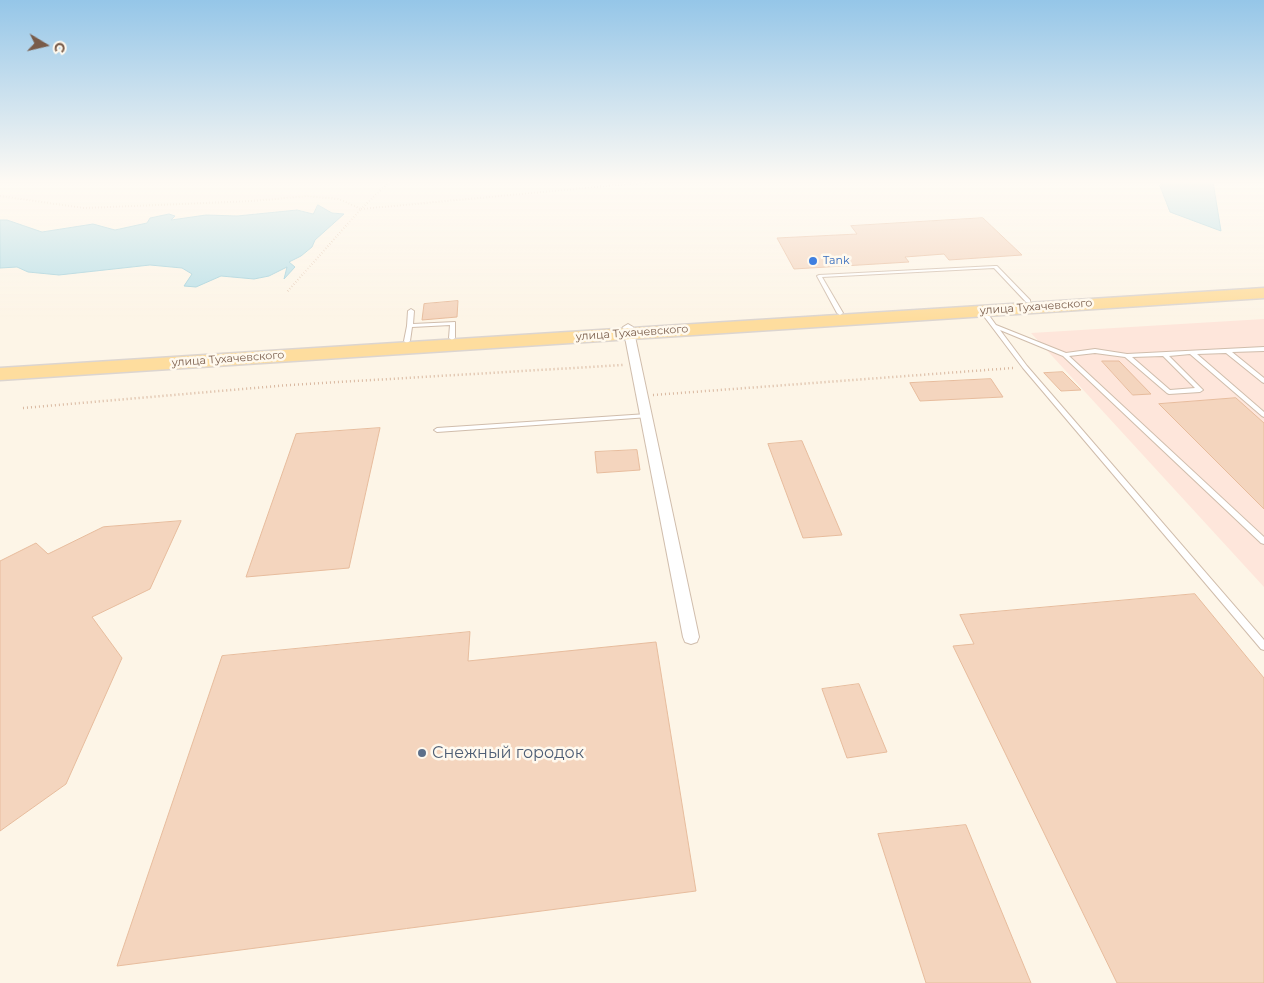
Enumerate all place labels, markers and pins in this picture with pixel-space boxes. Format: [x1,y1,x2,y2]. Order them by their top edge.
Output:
place label: Tank [823,254,850,268]
marker: Tank [807,255,819,267]
place label: Снежный городок [432,743,584,763]
marker: Снежный городок [416,747,428,759]

